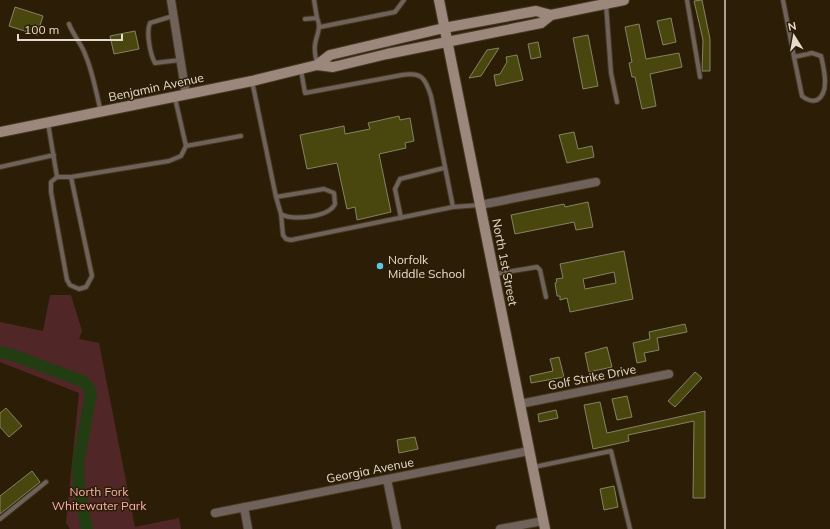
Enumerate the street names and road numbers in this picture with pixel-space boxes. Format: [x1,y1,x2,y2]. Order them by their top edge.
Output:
street label: Benjamin Avenue [107,70,205,104]
street label: North 1st Street [489,217,521,307]
street label: Golf Strike Drive [547,361,637,393]
street label: Georgia Avenue [325,454,415,486]

